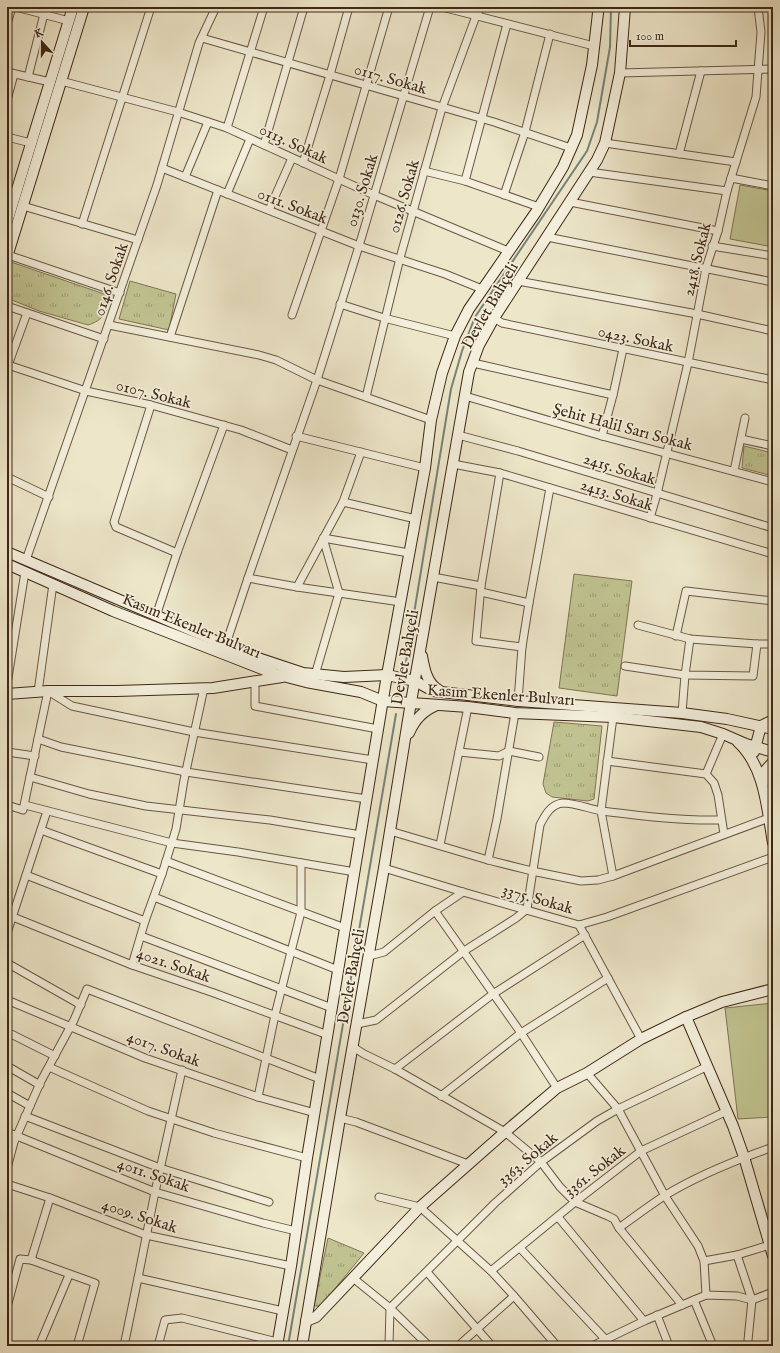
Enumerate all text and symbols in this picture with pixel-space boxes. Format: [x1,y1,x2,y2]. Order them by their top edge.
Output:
north arrow [22,22,62,62]
scale bar [630,22,736,48]
text: K [33,25,46,42]
text: 100 m [636,29,664,44]
street label: 0117. Sokak [352,60,430,100]
street label: 0113. Sokak [256,120,331,170]
street label: 0130. Sokak [342,151,384,230]
street label: 0126. Sokak [385,157,425,236]
street label: 0111. Sokak [254,184,331,230]
street label: 2418. Sokak [679,220,717,298]
street label: 0146. Sokak [90,240,134,319]
street label: Devlet Bahçeli [458,259,524,353]
street label: 0423. Sokak [596,322,676,358]
street label: 0107. Sokak [114,376,194,414]
street label: Şehit Halil Sarı Sokak [550,400,695,456]
street label: 2415. Sokak [581,449,659,491]
street label: 2413. Sokak [578,475,656,517]
street label: Kasım Ekenler Bulvarı [119,590,264,664]
street label: Devlet Bahçeli [388,608,424,707]
street label: Kasım Ekenler Bulvarı [426,681,575,711]
street label: 3375. Sokak [500,880,576,920]
street label: Devlet Bahçeli [334,927,370,1026]
street label: 4021. Sokak [134,944,213,988]
street label: 4017. Sokak [124,1027,203,1073]
street label: 3363. Sokak [494,1128,563,1190]
street label: 3361. Sokak [561,1141,630,1202]
street label: 4011. Sokak [115,1154,193,1198]
street label: 4009. Sokak [99,1195,180,1239]

